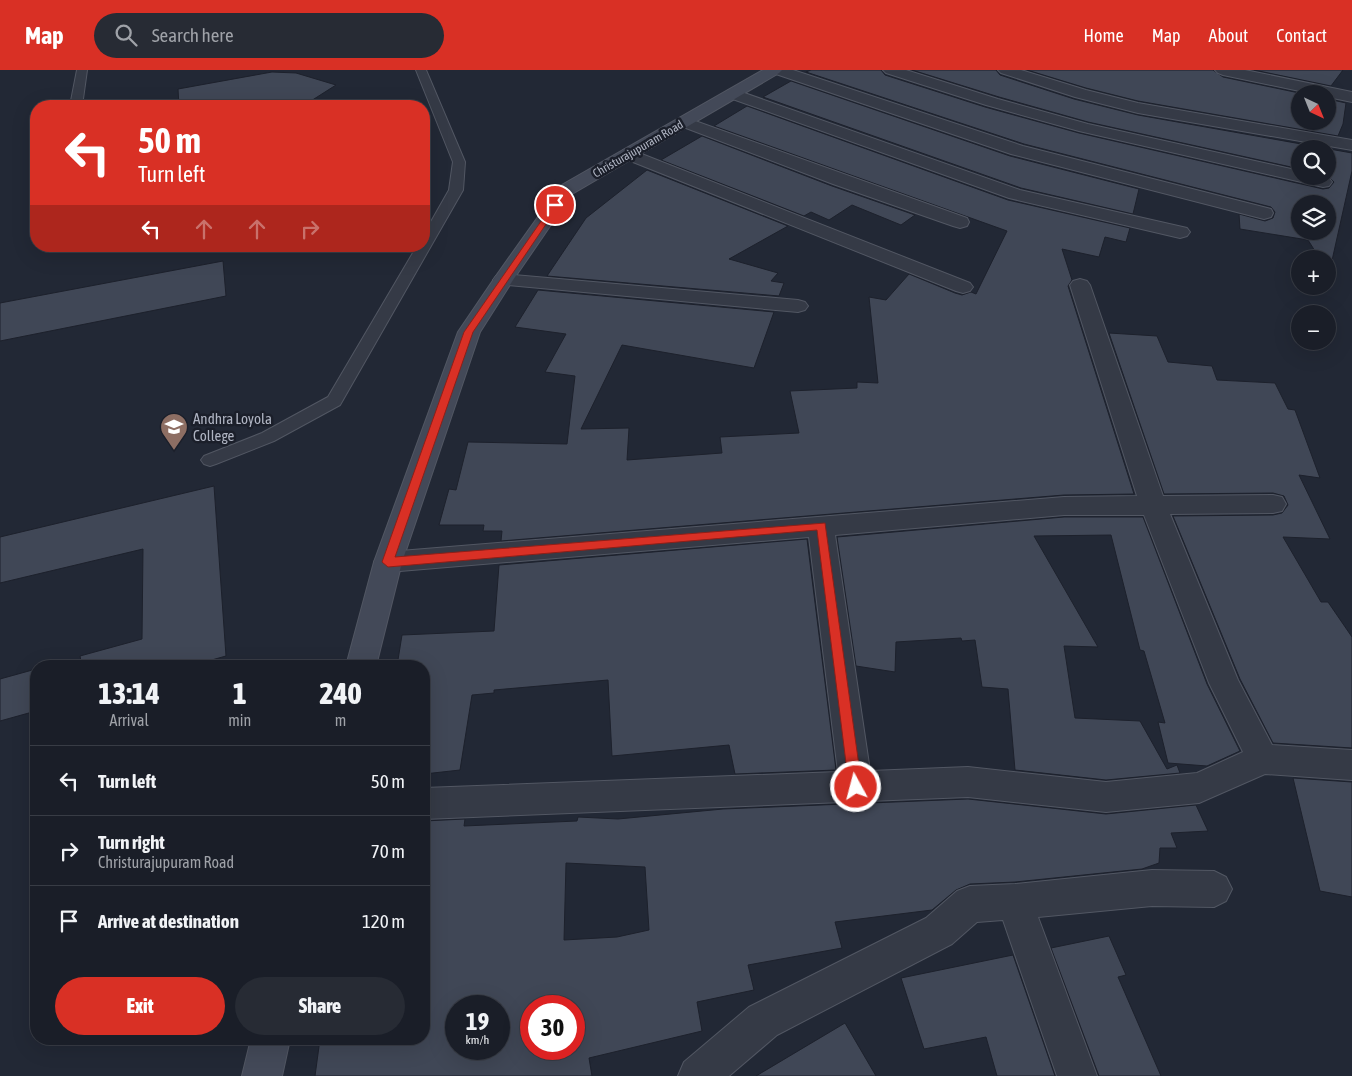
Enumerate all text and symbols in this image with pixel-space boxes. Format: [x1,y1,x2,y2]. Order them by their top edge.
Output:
search box [94,13,444,58]
icon: search [112,21,140,49]
text: Map [25,22,64,49]
text: Search here [152,24,234,46]
text: Home [1084,25,1124,46]
text: Map [1152,25,1181,46]
text: About [1209,25,1248,46]
text: Contact [1276,25,1327,46]
north arrow [1291,85,1336,130]
map controls [1291,85,1336,350]
street label: Christurajupuram Road [590,117,686,181]
icon: left [55,120,120,185]
text: 50 m [138,120,201,160]
button: search [1291,140,1336,185]
text: Turn left [138,161,205,187]
pin [534,184,576,226]
icon: arrive [541,191,569,219]
button: layers [1291,195,1336,240]
icon: left [137,215,165,243]
icon: ahead [190,215,218,243]
icon: ahead [243,215,271,243]
icon: right [296,215,324,243]
button: + [1291,250,1336,295]
button: − [1291,305,1336,350]
place label: Andhra Loyola College [193,410,272,444]
school or university icon: Andhra Loyola College [159,412,189,451]
text: 13:14 [98,676,160,710]
text: 1 [233,676,247,710]
text: 240 [319,676,362,710]
text: Arrival [110,711,149,729]
text: min [228,711,251,729]
text: m [335,711,346,729]
position arrow [829,760,881,812]
icon: left [55,767,83,795]
text: Turn left [98,770,156,792]
text: 50 m [371,770,405,792]
text: Turn right [98,831,165,853]
icon: right [55,837,83,865]
text: 70 m [371,840,405,862]
text: Christurajupuram Road [98,853,234,871]
icon: arrive [55,907,83,935]
text: Arrive at destination [98,910,239,932]
text: 120 m [362,910,405,932]
button: Exit [55,977,225,1035]
button: Share [235,977,405,1035]
speed limit sign: 30 [520,995,585,1060]
text: 19 [466,1007,489,1035]
text: km/h [466,1033,489,1047]

